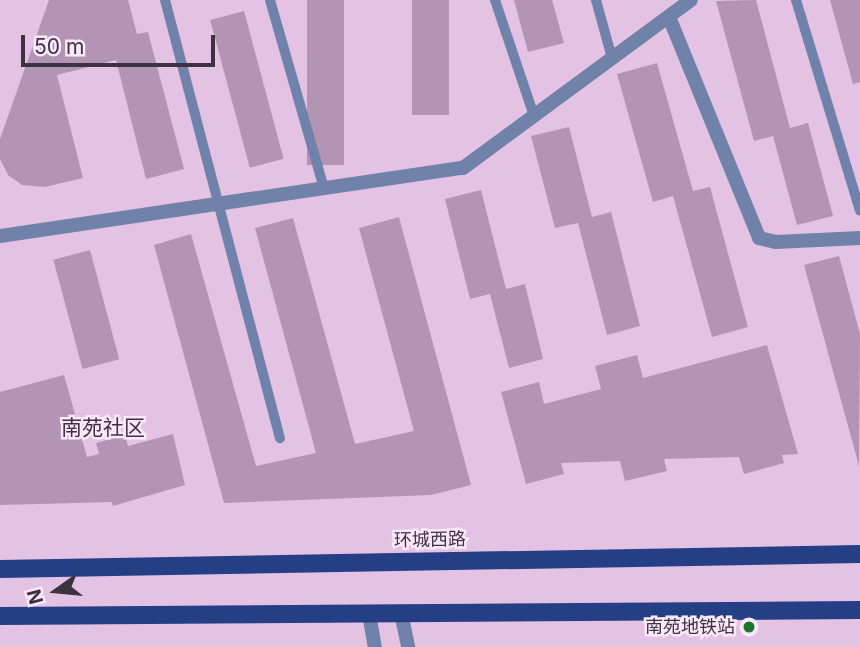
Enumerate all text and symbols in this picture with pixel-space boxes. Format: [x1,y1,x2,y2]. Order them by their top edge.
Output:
scale bar [24,21,219,65]
text: 50 m [34,34,84,59]
district label: 南苑社区 [61,415,145,441]
street label: 环城西路 [394,529,466,551]
north arrow [21,556,91,626]
text: N [22,587,48,607]
place label: 南苑地铁站 [645,616,735,638]
marker: 南苑地铁站 [741,619,757,635]

